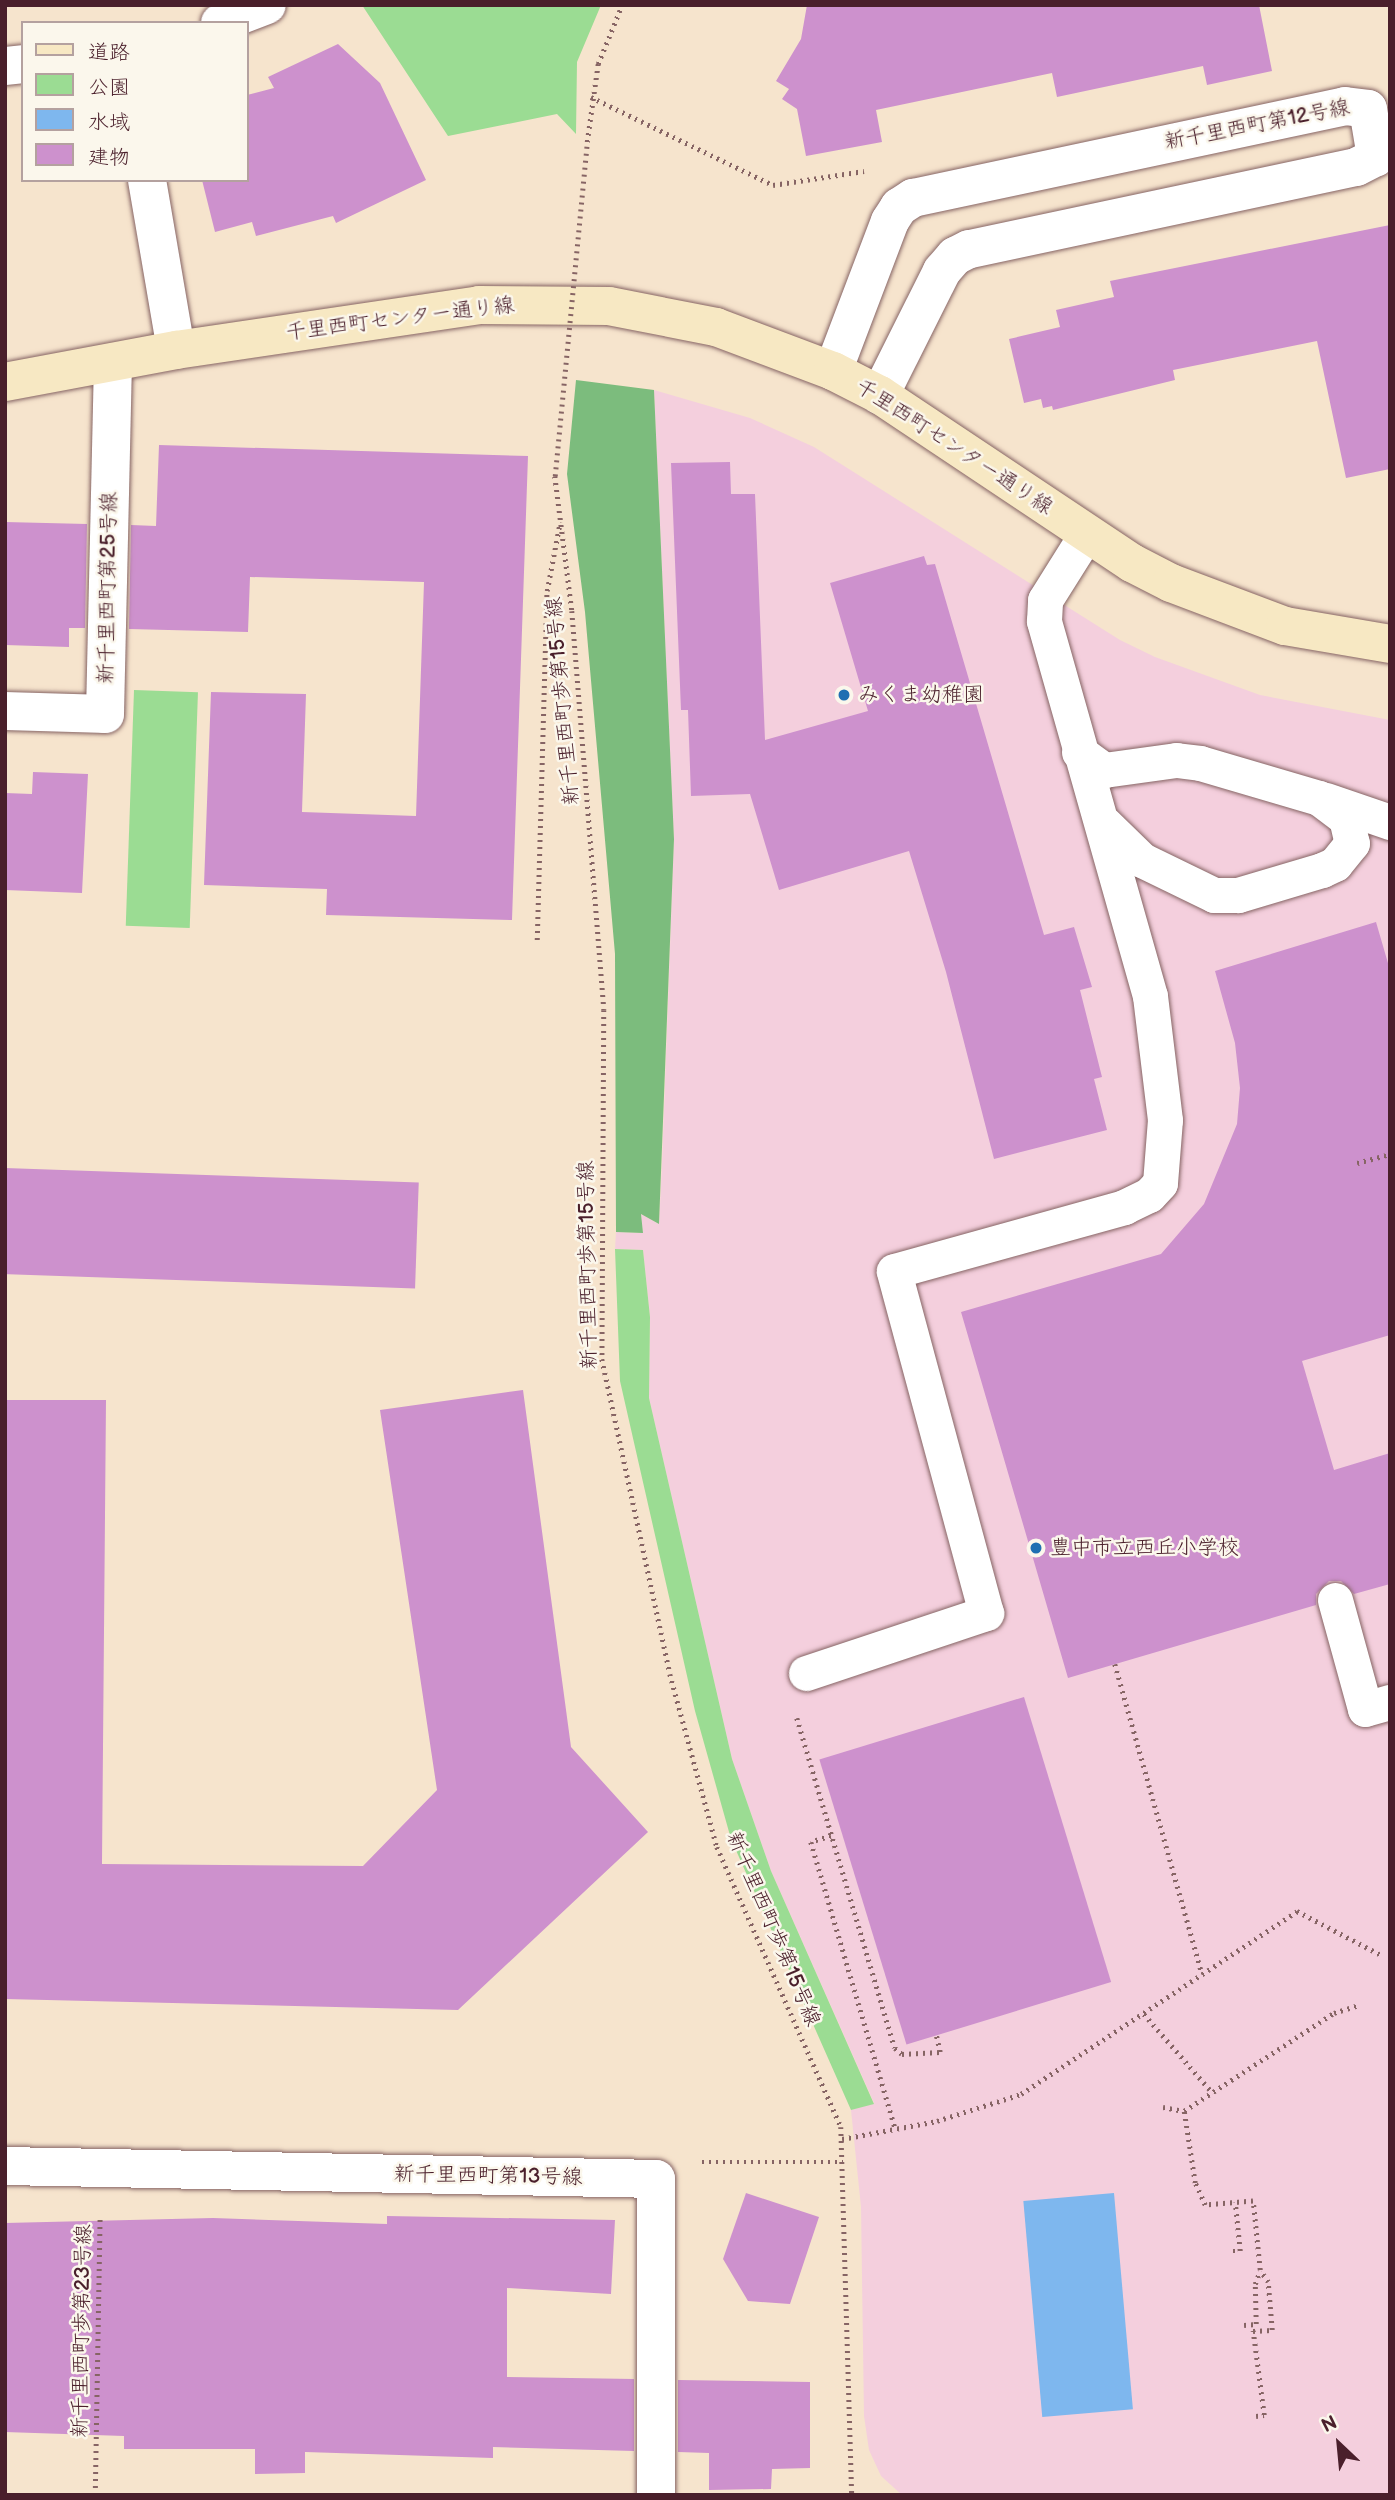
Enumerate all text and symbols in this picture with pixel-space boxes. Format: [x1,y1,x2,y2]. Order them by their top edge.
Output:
legend [21,21,248,182]
text: 道路 [88,40,130,65]
text: 公園 [88,75,130,100]
street label: 新千里西町第12号線 [1162,95,1352,155]
text: 水域 [88,110,130,135]
text: 建物 [88,145,130,170]
street label: 千里西町センター通り線 [284,292,516,346]
street label: 千里西町センター通り線 [850,374,1058,520]
street label: 新千里西町第25号線 [94,492,122,684]
street label: 新千里西町歩第15号線 [541,596,585,806]
place label: みくま幼稚園 [858,682,984,708]
marker: みくま幼稚園 [836,687,852,703]
street label: 新千里西町歩第15号線 [574,1160,602,1370]
place label: 豊中市立西丘小学校 [1050,1535,1239,1561]
marker: 豊中市立西丘小学校 [1028,1540,1044,1556]
street label: 新千里西町歩第15号線 [721,1828,825,2030]
street label: 新千里西町第13号線 [393,2162,583,2190]
street label: 新千里西町歩第23号線 [68,2224,96,2438]
north arrow [1304,2409,1374,2479]
text: N [1318,2411,1341,2438]

